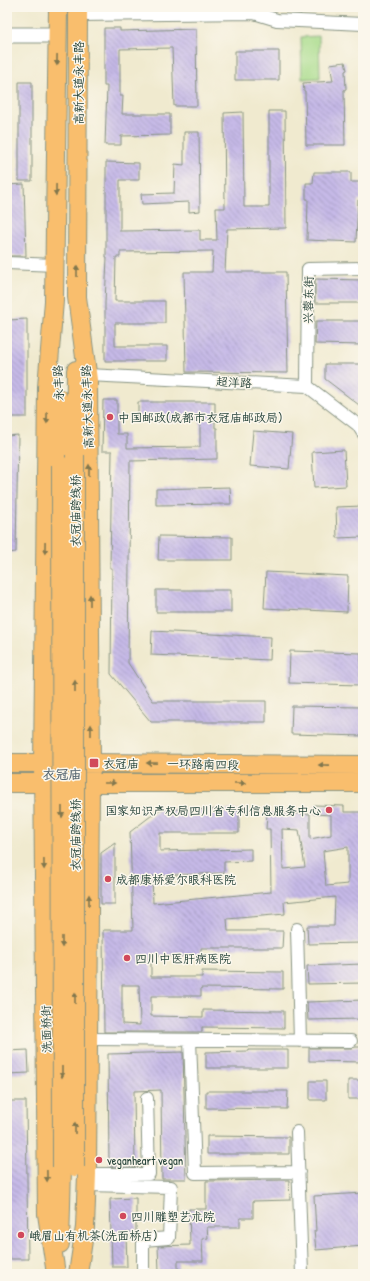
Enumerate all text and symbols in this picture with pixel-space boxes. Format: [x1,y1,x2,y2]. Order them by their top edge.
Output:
street label: 高新大道永丰路 [70,41,87,125]
one-way arrow [54,54,61,66]
one-way arrow [53,184,59,197]
one-way arrow [74,264,80,277]
street label: 兴蓉东街 [299,276,317,324]
street label: 永丰路 [49,365,67,401]
street label: 高新大道永丰路 [77,365,97,449]
street label: 超洋路 [216,373,252,391]
place label: 中国邮政(成都市衣冠庙邮政局) [118,409,282,426]
one-way arrow [44,412,50,425]
marker: 中国邮政(成都市衣冠庙邮政局) [105,412,115,422]
one-way arrow [86,463,92,476]
street label: 衣冠庙跨线桥 [67,474,84,547]
one-way arrow [42,542,48,555]
one-way arrow [87,593,93,606]
one-way arrow [72,679,78,692]
one-way arrow [88,723,94,736]
place label: 衣冠庙 [103,755,139,772]
street label: 一环路南四段 [167,755,239,773]
marker: 衣冠庙 [88,757,100,769]
one-way arrow [145,760,158,766]
one-way arrow [317,762,330,768]
district label: 衣冠庙 [42,765,82,783]
one-way arrow [104,780,117,786]
one-way arrow [234,780,247,786]
street label: 衣冠庙跨线桥 [67,798,84,871]
place label: 国家知识产权局四川省专利信息服务中心 [105,802,321,819]
marker: 国家知识产权局四川省专利信息服务中心 [324,805,334,815]
one-way arrow [59,806,65,819]
one-way arrow [41,858,47,871]
place label: 成都康桥爱尔眼科医院 [116,871,236,888]
marker: 成都康桥爱尔眼科医院 [103,874,113,884]
one-way arrow [86,893,92,906]
one-way arrow [59,936,65,949]
place label: 四川中医肝病医院 [135,950,231,967]
marker: 四川中医肝病医院 [122,953,132,963]
one-way arrow [72,991,78,1004]
street label: 洗面桥街 [37,1005,55,1053]
one-way arrow [59,1066,65,1079]
one-way arrow [72,1121,78,1134]
place label: veganheart vegan [107,1152,183,1169]
marker: veganheart vegan [94,1155,104,1165]
one-way arrow [44,1170,50,1183]
place label: 四川雕塑艺术院 [131,1208,215,1225]
marker: 四川雕塑艺术院 [118,1211,128,1221]
place label: 峨眉山有机茶(洗面桥店) [29,1227,157,1244]
marker: 峨眉山有机茶(洗面桥店) [16,1230,26,1240]

